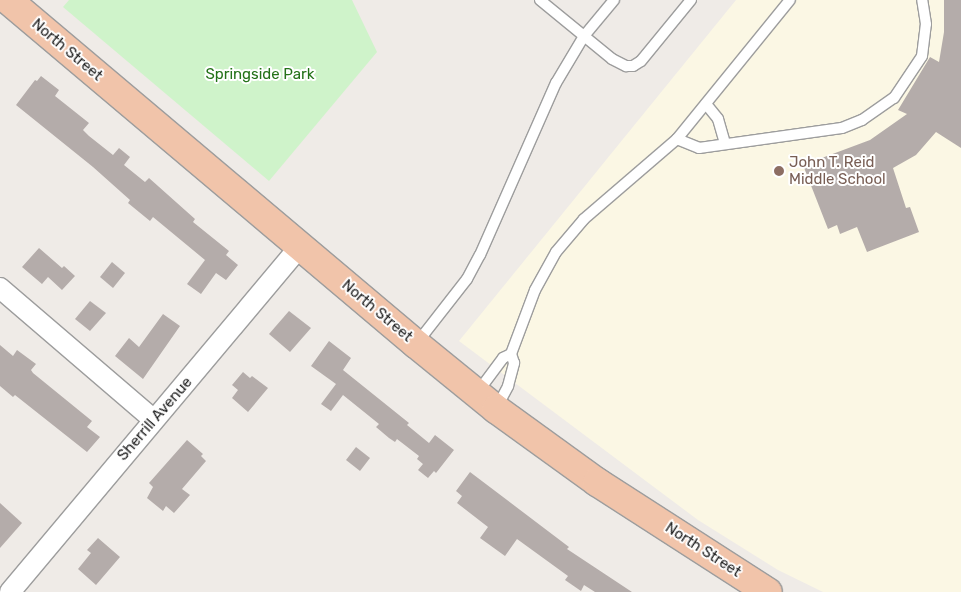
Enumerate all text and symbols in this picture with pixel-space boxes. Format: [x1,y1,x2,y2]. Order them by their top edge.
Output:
street label: North Street [28,15,106,85]
park label: Springside Park [205,66,315,84]
place label: John T. Reid Middle School [789,153,886,188]
marker: John T. Reid Middle School [773,165,785,177]
street label: North Street [338,276,416,346]
street label: Sherrill Avenue [114,373,196,465]
street label: North Street [662,519,744,581]

